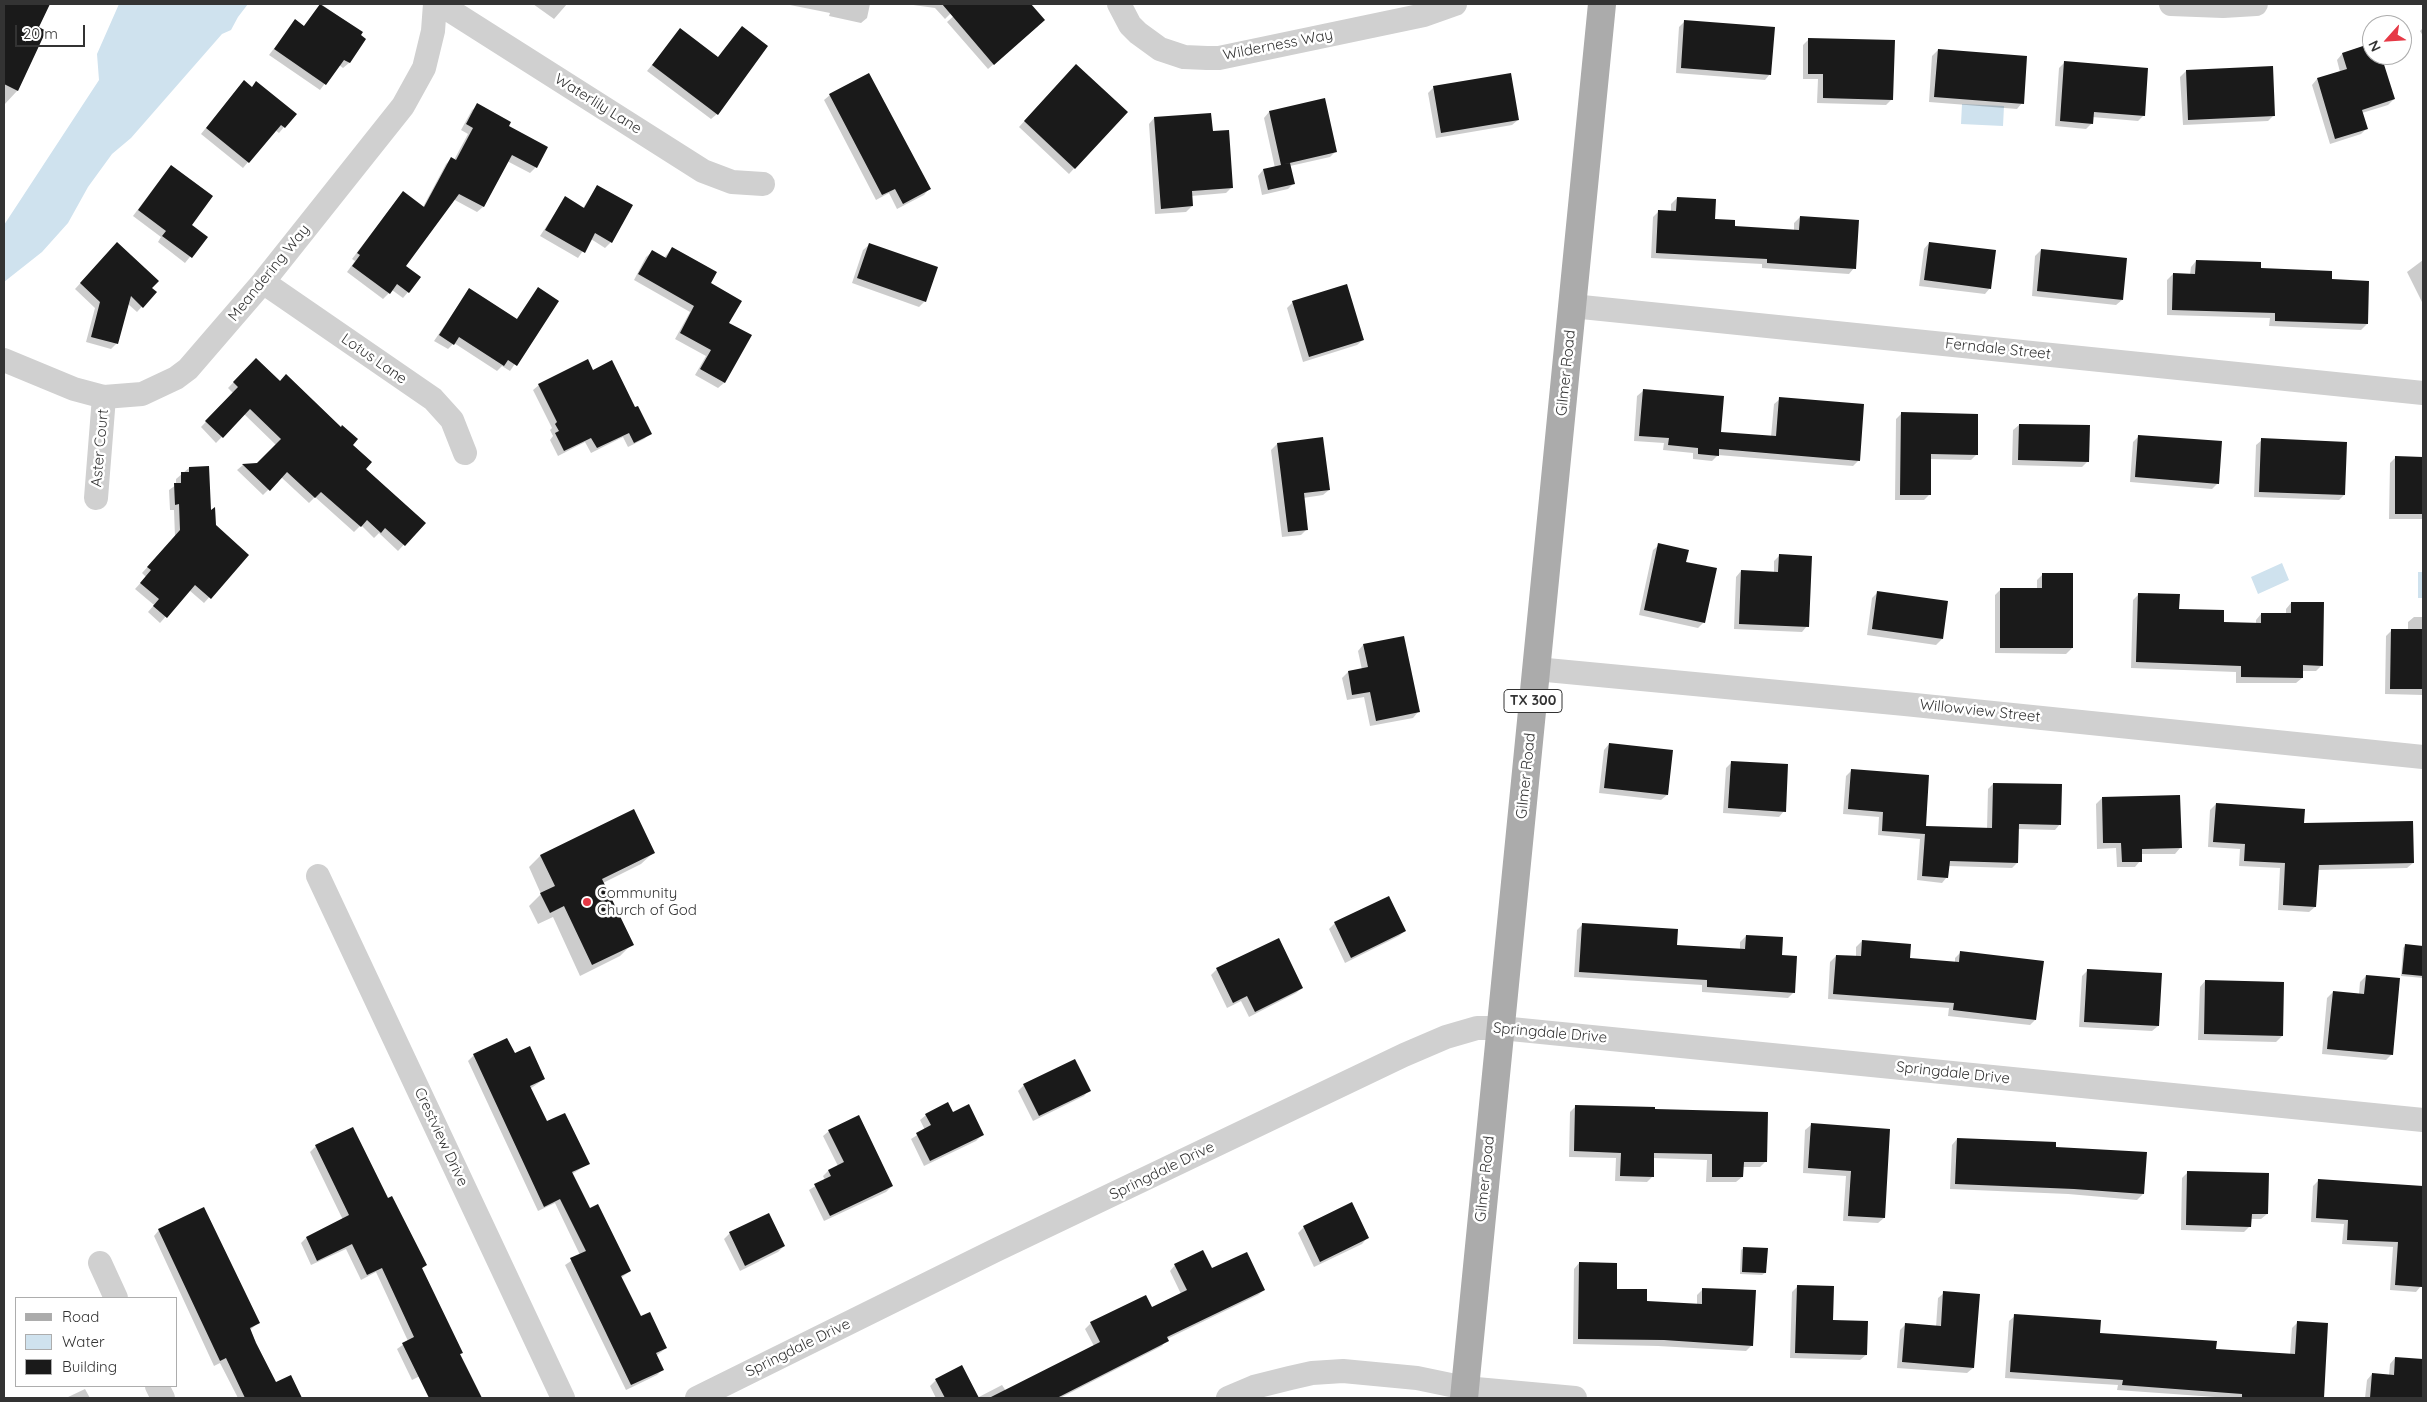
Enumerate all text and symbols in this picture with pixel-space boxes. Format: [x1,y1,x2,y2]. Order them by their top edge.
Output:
scale bar [18,15,88,47]
north arrow [2362,15,2412,65]
text: 20 m [23,24,58,43]
street label: Wilderness Way [1222,26,1334,64]
text: N [2364,38,2385,55]
street label: Waterlily Lane [551,70,645,138]
street label: Meandering Way [224,221,314,325]
street label: Gilmer Road [1553,329,1579,417]
street label: Lotus Lane [338,330,410,388]
street label: Ferndale Street [1944,334,2052,364]
street label: Aster Court [88,408,112,488]
road number: TX 300 [1504,689,1562,712]
street label: Willowview Street [1919,696,2041,726]
street label: Gilmer Road [1513,732,1539,820]
place label: Community Church of God [597,884,697,919]
marker: Community Church of God [581,896,593,908]
street label: Springdale Drive [1492,1019,1608,1047]
street label: Springdale Drive [1895,1058,2011,1088]
street label: Crestview Drive [410,1085,472,1189]
street label: Gilmer Road [1472,1135,1498,1223]
street label: Springdale Drive [1107,1138,1217,1204]
legend [15,1297,178,1387]
text: Road [62,1307,99,1326]
street label: Springdale Drive [743,1315,853,1381]
text: Water [62,1332,105,1351]
text: Building [62,1357,117,1376]

